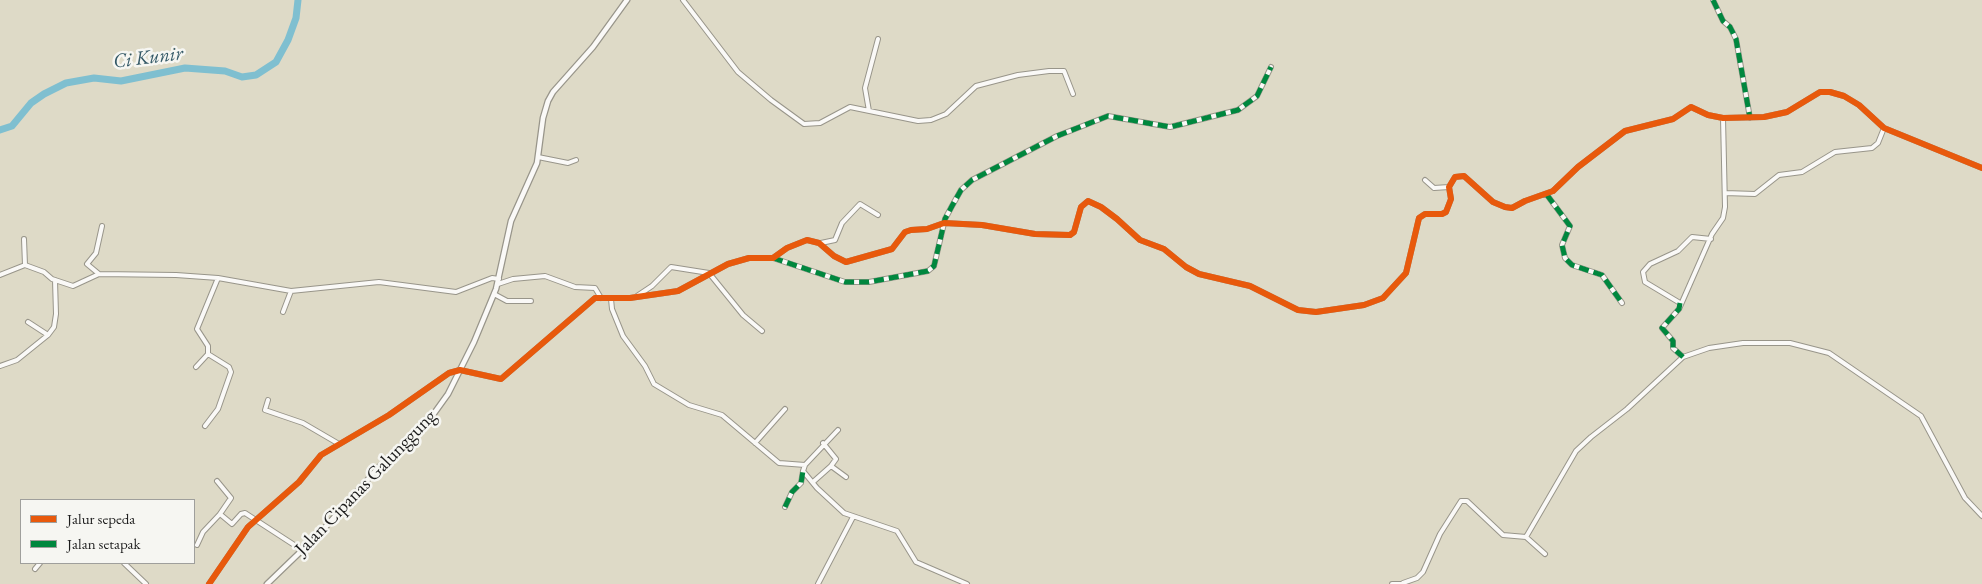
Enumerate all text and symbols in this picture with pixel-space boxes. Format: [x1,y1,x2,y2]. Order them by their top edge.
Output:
water label: Ci Kunir [112,42,184,74]
street label: Jalan Cipanas Galunggung [291,405,441,561]
legend [20,499,195,564]
text: Jalur sepeda [67,509,135,528]
text: Jalan setapak [67,534,141,553]

